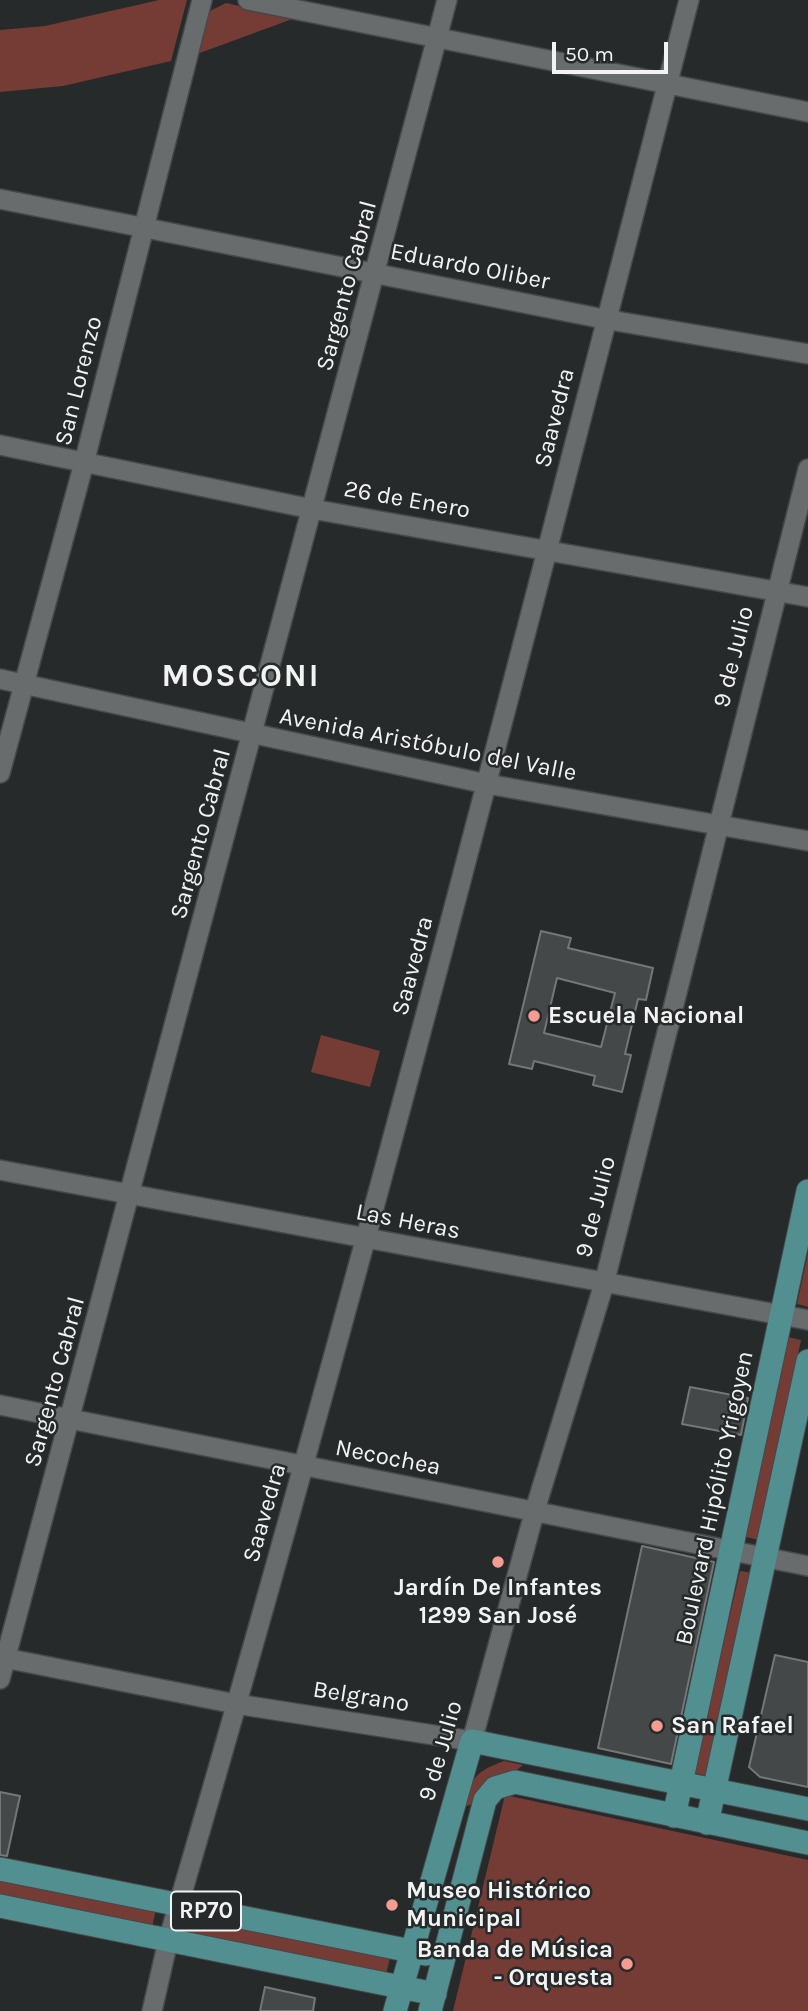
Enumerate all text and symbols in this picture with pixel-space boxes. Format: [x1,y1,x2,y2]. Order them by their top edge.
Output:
scale bar [556,28,672,72]
text: 50 m [565,42,614,66]
street label: Sargento Cabral [310,198,384,374]
street label: Eduardo Oliber [388,237,552,297]
street label: San Lorenzo [49,313,109,449]
street label: Saavedra [529,365,581,471]
street label: 26 de Enero [342,475,472,525]
street label: 9 de Julio [708,604,760,710]
district label: MOSCONI [162,658,320,696]
street label: Avenida Aristóbulo del Valle [277,702,579,788]
street label: Sargento Cabral [164,746,238,922]
street label: Saavedra [386,913,440,1019]
place label: Escuela Nacional [548,1002,744,1030]
marker: Escuela Nacional [526,1008,542,1024]
street label: 9 de Julio [570,1154,622,1260]
street label: Las Heras [353,1198,463,1246]
street label: Sargento Cabral [18,1294,92,1470]
street label: Boulevard Hipólito Yrigoyen [670,1348,760,1648]
street label: Necochea [333,1434,443,1482]
street label: Saavedra [237,1460,293,1566]
marker: Jardín De Infantes 1299 San José [490,1554,506,1570]
place label: Jardín De Infantes 1299 San José [394,1574,602,1630]
street label: Belgrano [311,1675,411,1719]
street label: 9 de Julio [413,1697,469,1805]
place label: San Rafael [671,1712,794,1740]
marker: San Rafael [649,1718,665,1734]
place label: Museo Histórico Municipal [406,1877,591,1933]
road number: RP70 [171,1892,241,1930]
marker: Museo Histórico Municipal [384,1897,400,1913]
place label: Banda de Música - Orquesta [417,1936,613,1992]
marker: Banda de Música - Orquesta [619,1956,635,1972]

